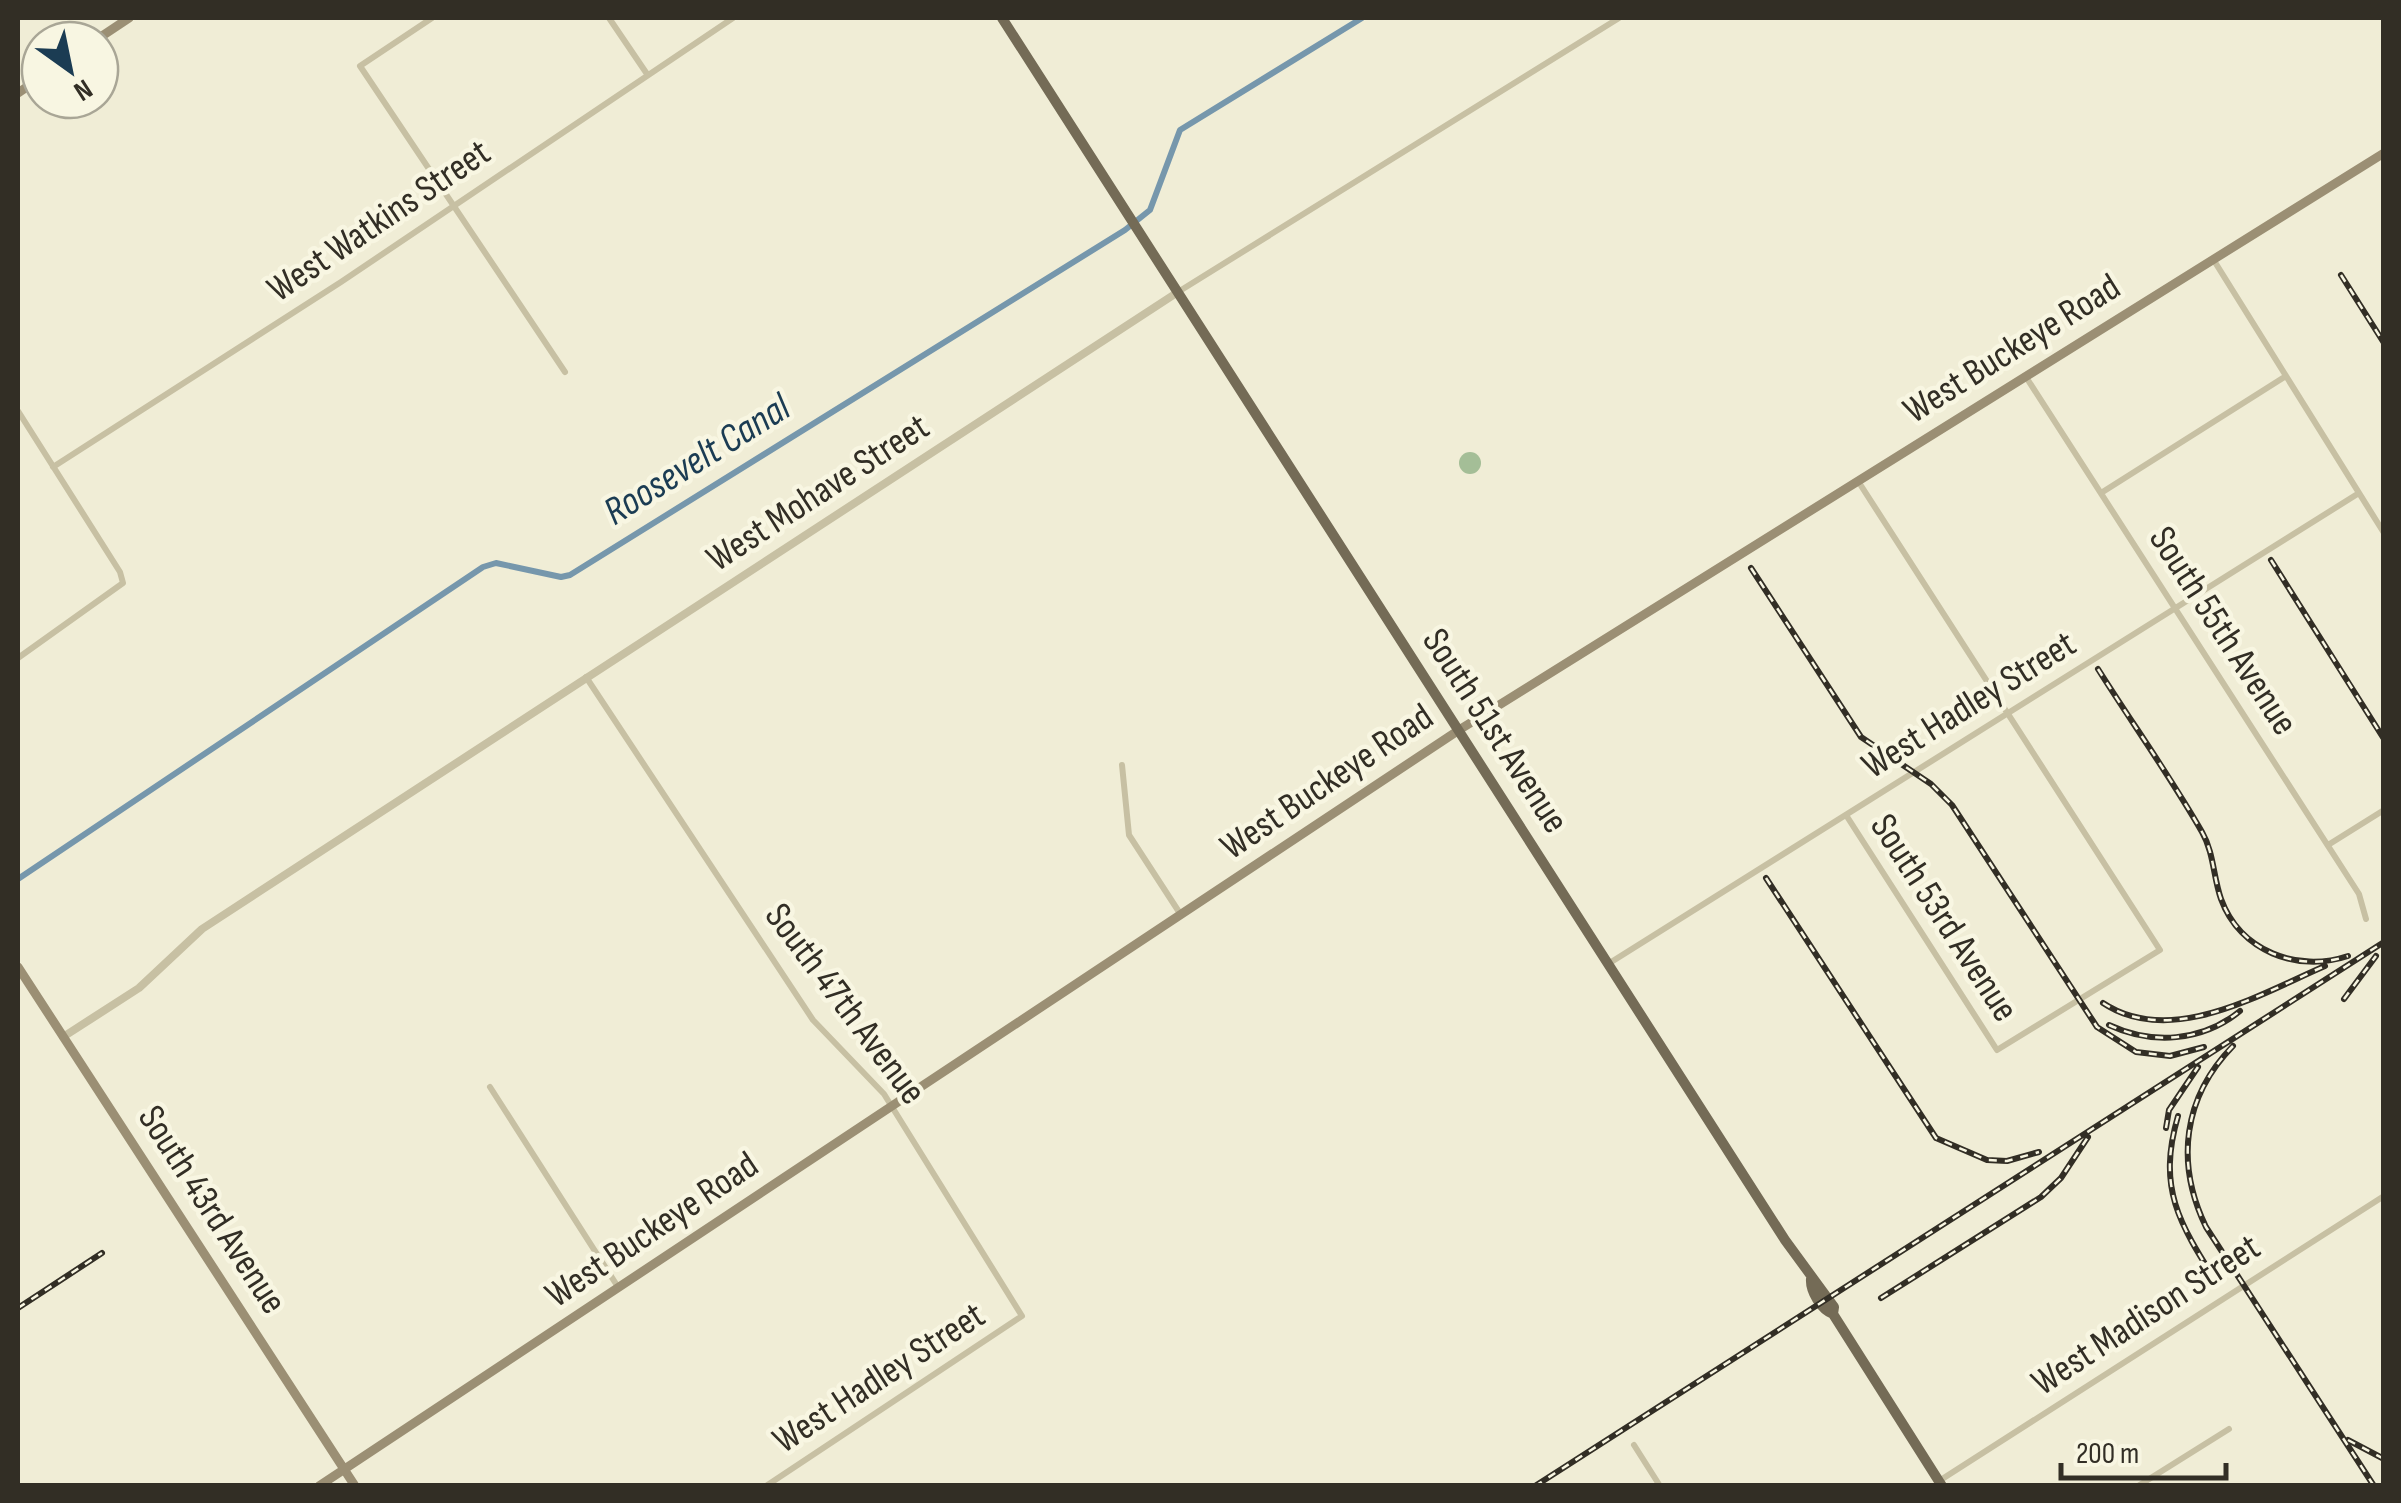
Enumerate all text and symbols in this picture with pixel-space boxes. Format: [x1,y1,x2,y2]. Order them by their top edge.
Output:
north arrow [20,20,120,120]
text: N [68,72,98,108]
street label: West Watkins Street [259,130,499,312]
street label: West Buckeye Road [1896,265,2128,433]
water label: Roosevelt Canal [595,383,800,536]
street label: West Mohave Street [699,405,937,581]
street label: South 55th Avenue [2139,518,2307,744]
street label: South 51st Avenue [1412,620,1578,842]
street label: West Hadley Street [1854,621,2084,789]
street label: West Buckeye Road [1212,694,1442,870]
street label: South 53rd Avenue [1860,806,2028,1030]
street label: South 47th Avenue [755,895,935,1113]
street label: South 43rd Avenue [128,1098,296,1322]
street label: West Buckeye Road [537,1142,767,1318]
street label: West Madison Street [2024,1225,2268,1405]
street label: West Hadley Street [765,1293,993,1463]
scale bar [2061,1418,2226,1480]
text: 200 m [2076,1436,2139,1472]

